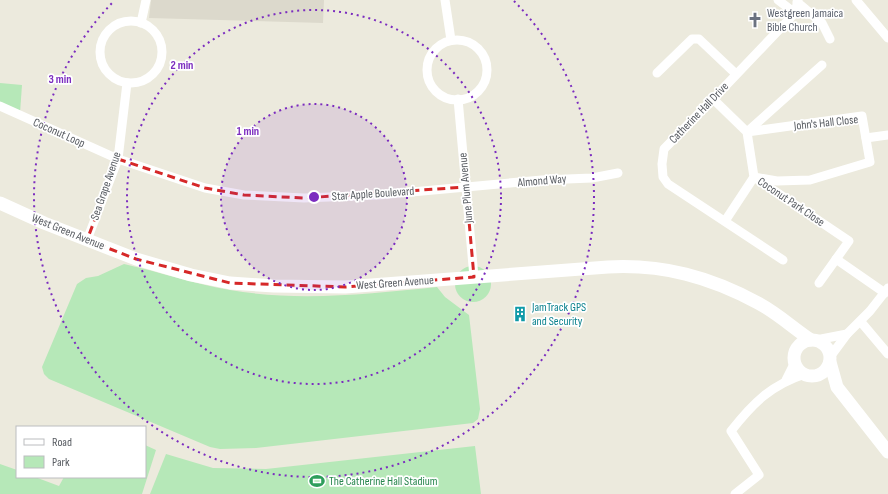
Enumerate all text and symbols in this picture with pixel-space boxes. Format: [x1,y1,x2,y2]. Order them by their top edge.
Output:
place label: Westgreen Jamaica Bible Church [767,6,843,35]
church icon: Westgreen Jamaica Bible Church [746,11,764,29]
text: 2 min [171,58,193,73]
text: 3 min [49,72,71,87]
street label: Catherine Hall Drive [666,79,732,147]
street label: John's Hall Close [792,112,859,134]
street label: Coconut Loop [31,115,87,151]
text: 1 min [237,124,259,139]
street label: Sea Grape Avenue [87,150,125,222]
street label: June Plum Avenue [455,152,477,225]
street label: Almond Way [516,171,567,191]
street label: Coconut Park Close [755,174,828,230]
street label: Star Apple Boulevard [331,184,415,204]
centre of rings [307,190,321,204]
street label: West Green Avenue [29,211,107,254]
street label: West Green Avenue [356,273,434,293]
place label: JamTrack GPS and Security [531,300,586,329]
building icon: JamTrack GPS and Security [511,305,529,323]
legend [16,426,146,478]
text: Road [52,435,72,450]
text: Park [52,455,70,470]
sports icon: The Catherine Hall Stadium [308,472,326,490]
place label: The Catherine Hall Stadium [329,474,438,489]

